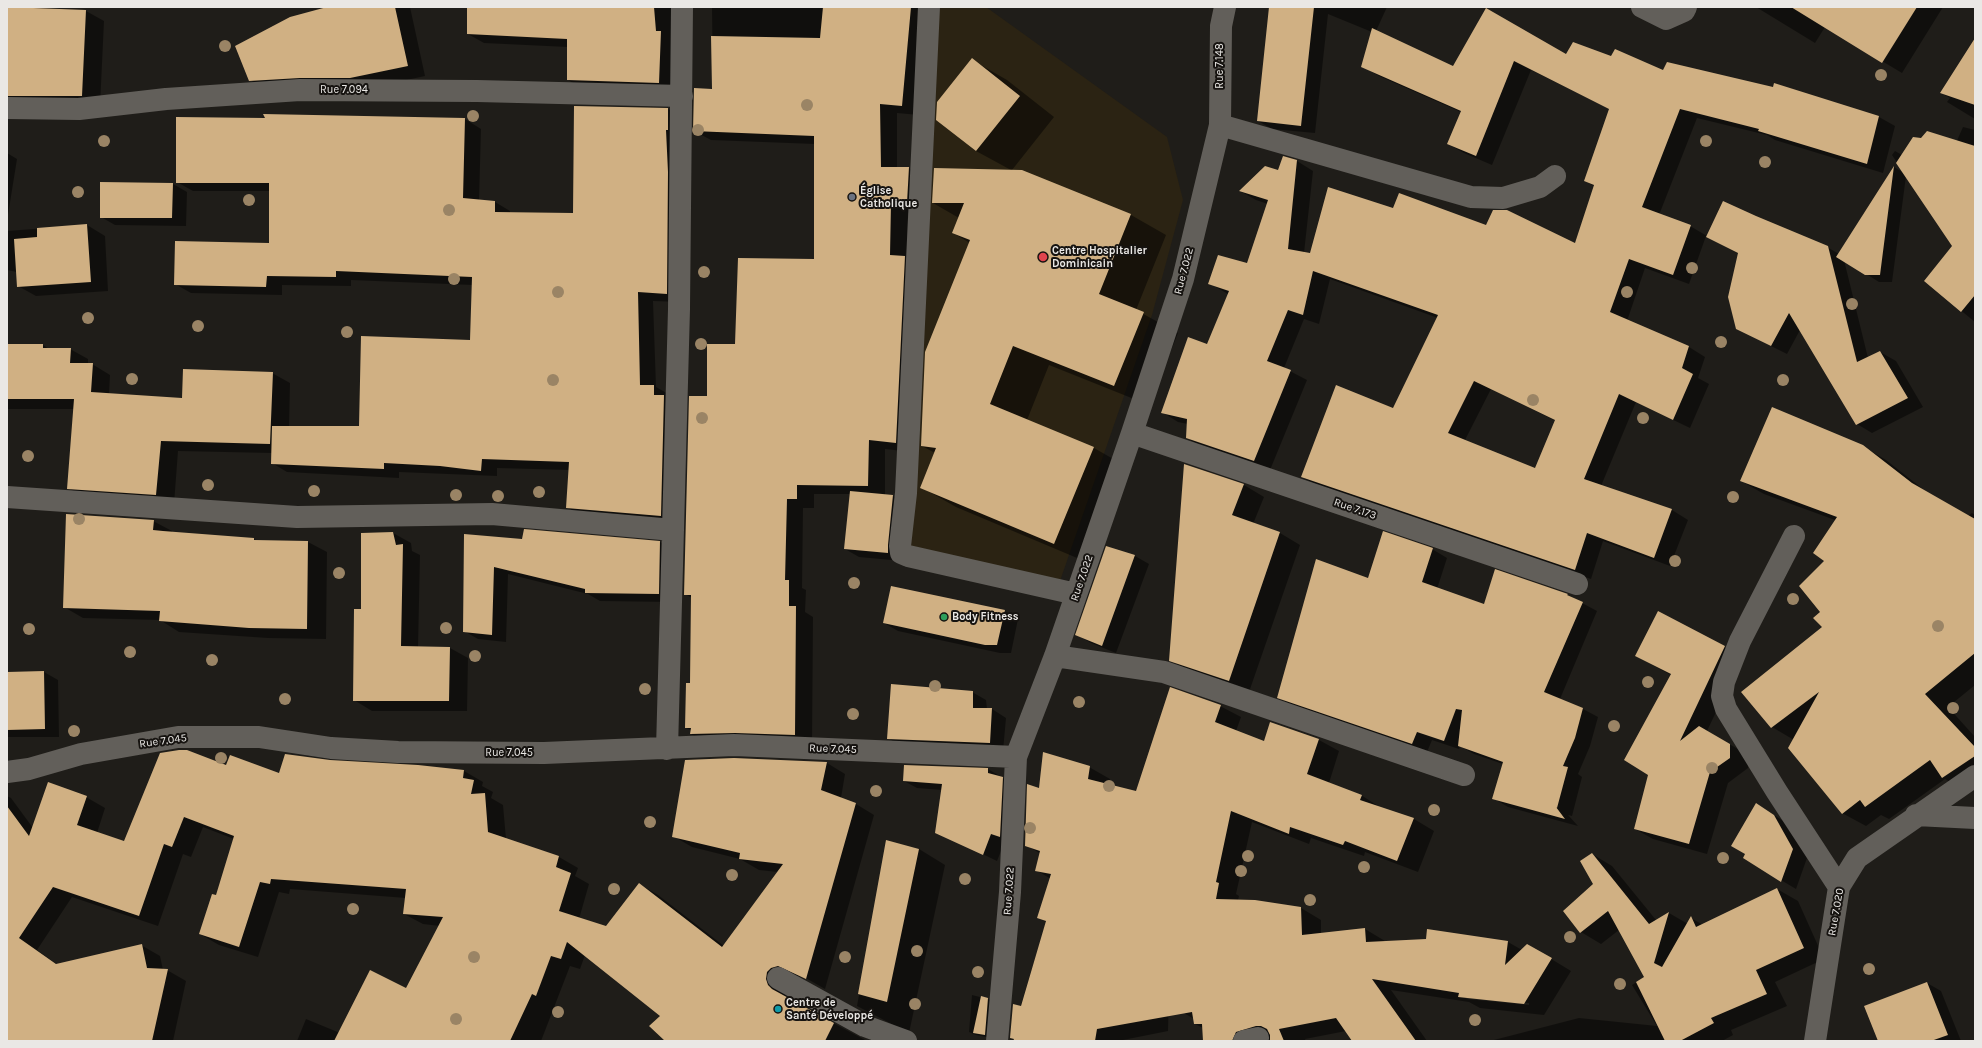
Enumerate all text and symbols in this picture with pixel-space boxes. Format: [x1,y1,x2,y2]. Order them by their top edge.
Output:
street label: Rue 7.148 [1213,43,1227,89]
street label: Rue 7.094 [320,83,368,97]
place label: Église Catholique [860,184,917,210]
marker: Église Catholique [847,192,857,202]
place label: Centre Hospitalier Dominicain [1052,244,1147,270]
street label: Rue 7.022 [1171,246,1197,296]
marker: Centre Hospitalier Dominicain [1037,251,1049,263]
street label: Rue 7.173 [1332,496,1378,522]
street label: Rue 7.022 [1068,553,1096,603]
place label: Body Fitness [952,610,1019,624]
marker: Body Fitness [939,612,949,622]
street label: Rue 7.045 [138,731,188,751]
street label: Rue 7.045 [809,742,857,756]
street label: Rue 7.045 [485,746,533,760]
street label: Rue 7.022 [1001,867,1017,915]
street label: Rue 7.020 [1825,887,1847,937]
place label: Centre de Santé Développé [786,996,873,1022]
marker: Centre de Santé Développé [773,1004,783,1014]

